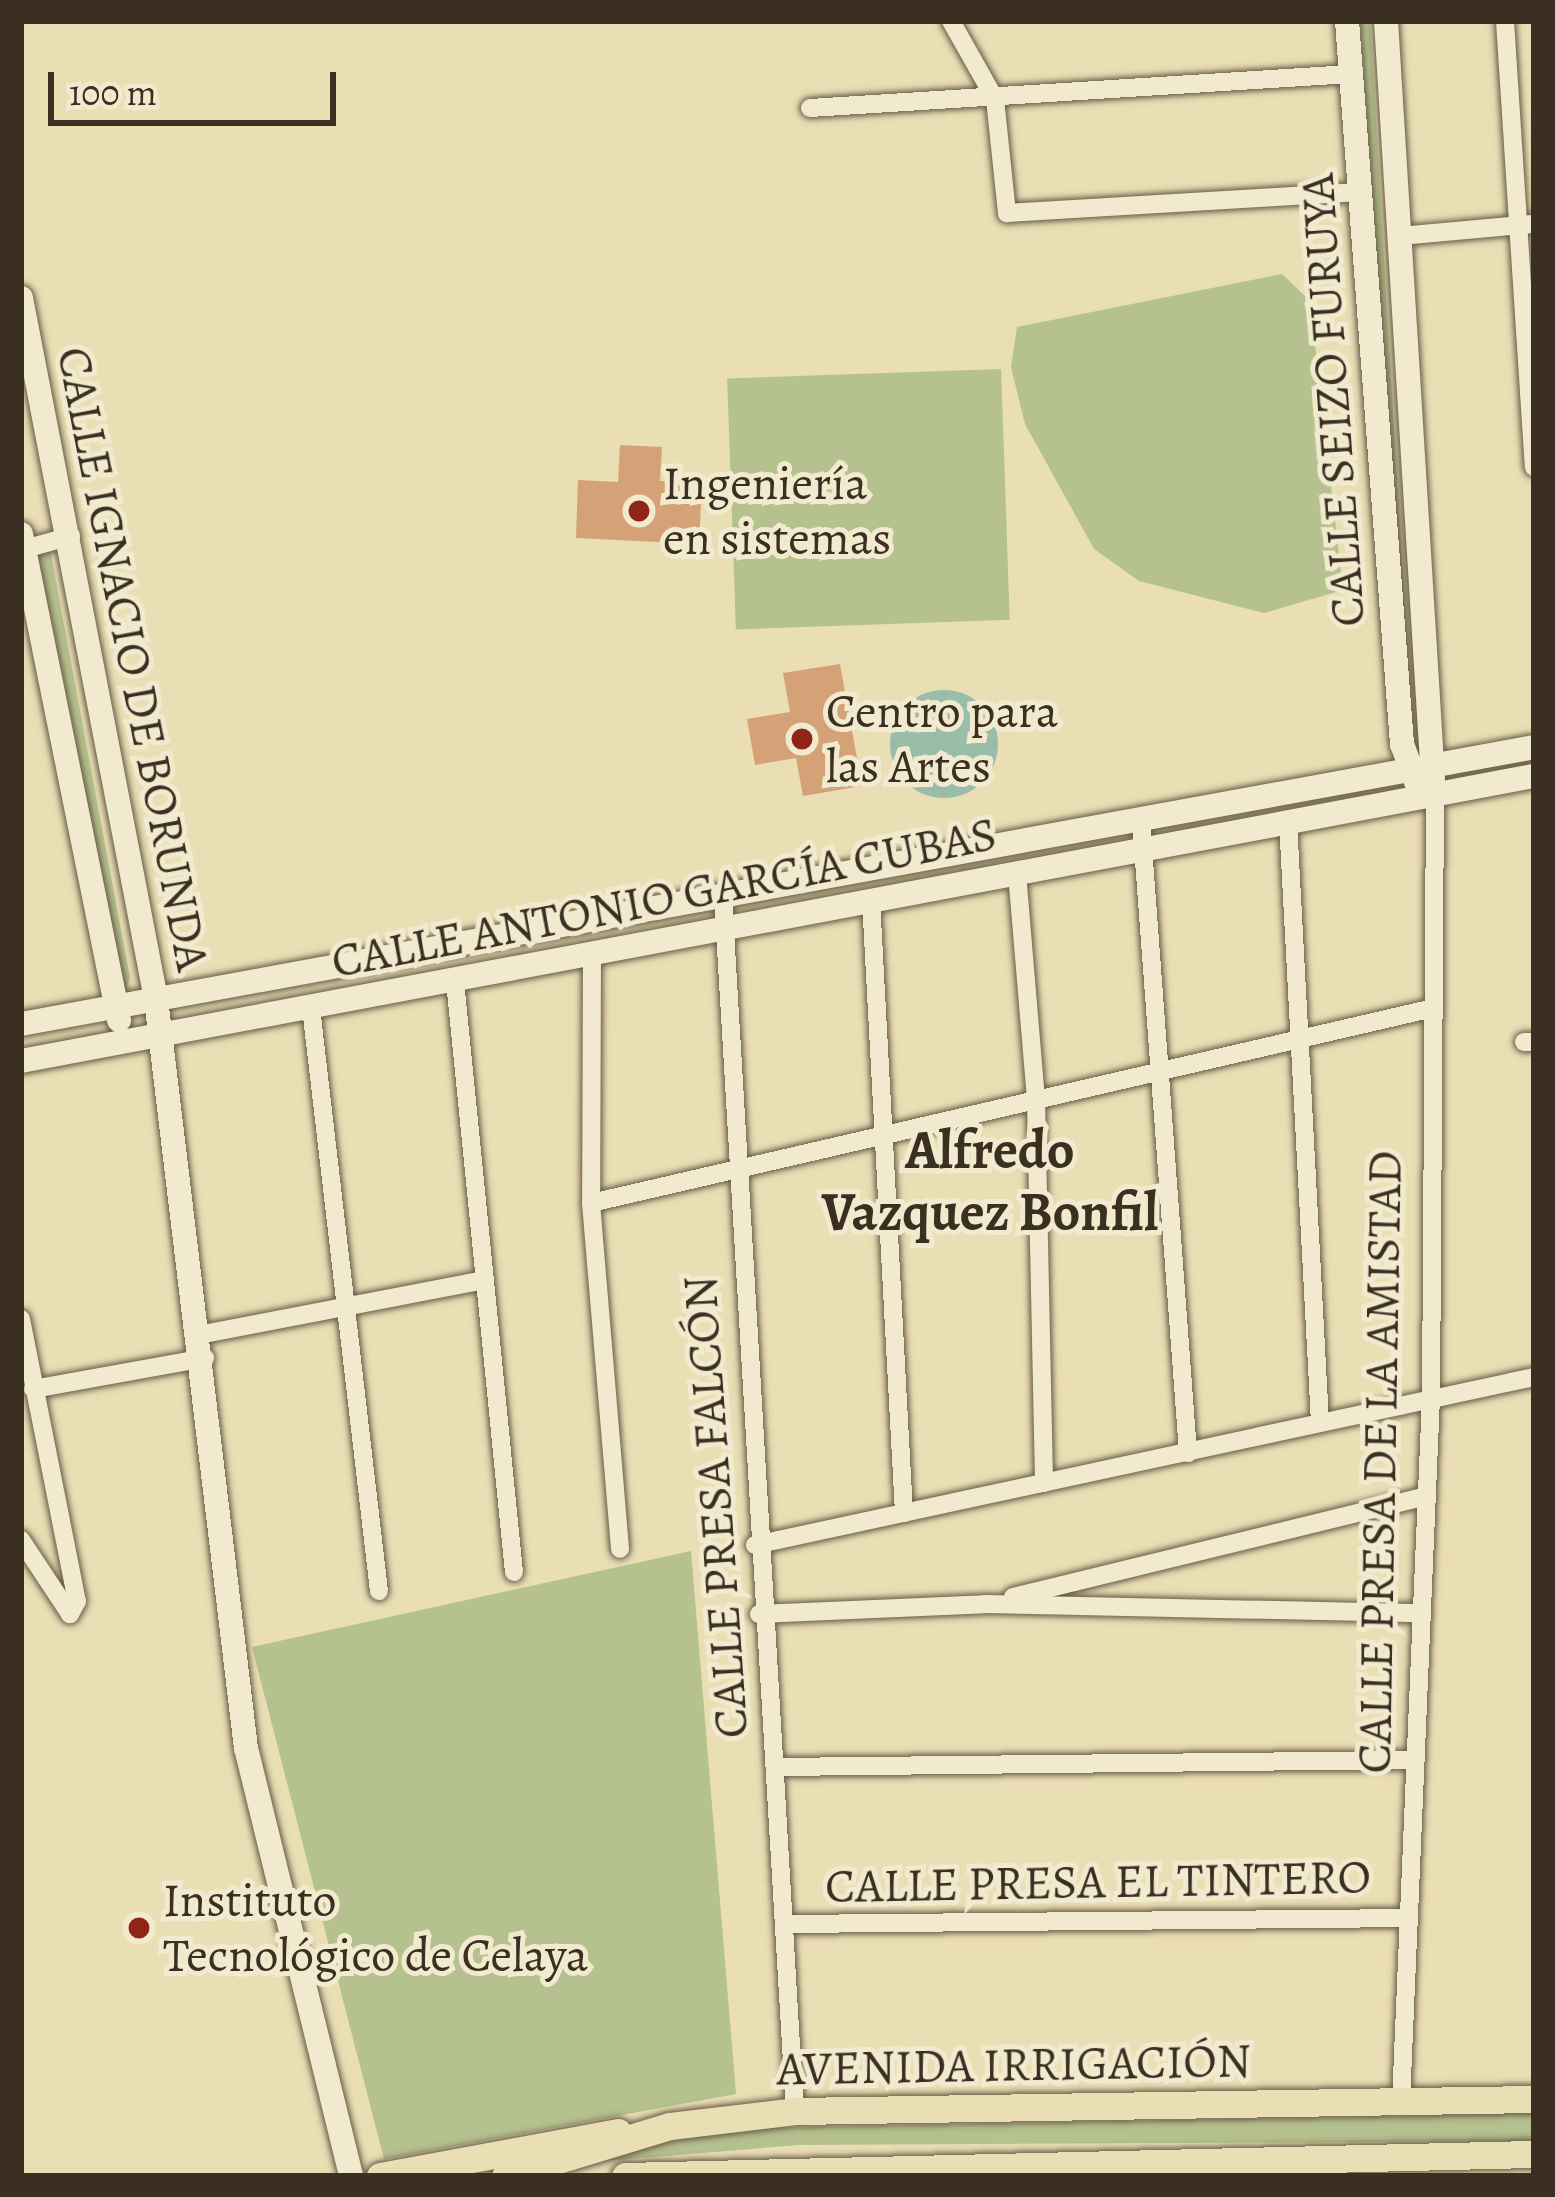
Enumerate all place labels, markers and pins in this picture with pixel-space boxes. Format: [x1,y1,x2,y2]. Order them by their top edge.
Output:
place label: Ingeniería en sistemas [663,454,891,567]
marker: Ingeniería en sistemas [626,498,652,524]
place label: Centro para las Artes [826,682,1058,795]
marker: Centro para las Artes [789,726,815,752]
place label: Instituto Tecnológico de Celaya [163,1871,588,1984]
marker: Instituto Tecnológico de Celaya [126,1915,152,1941]

